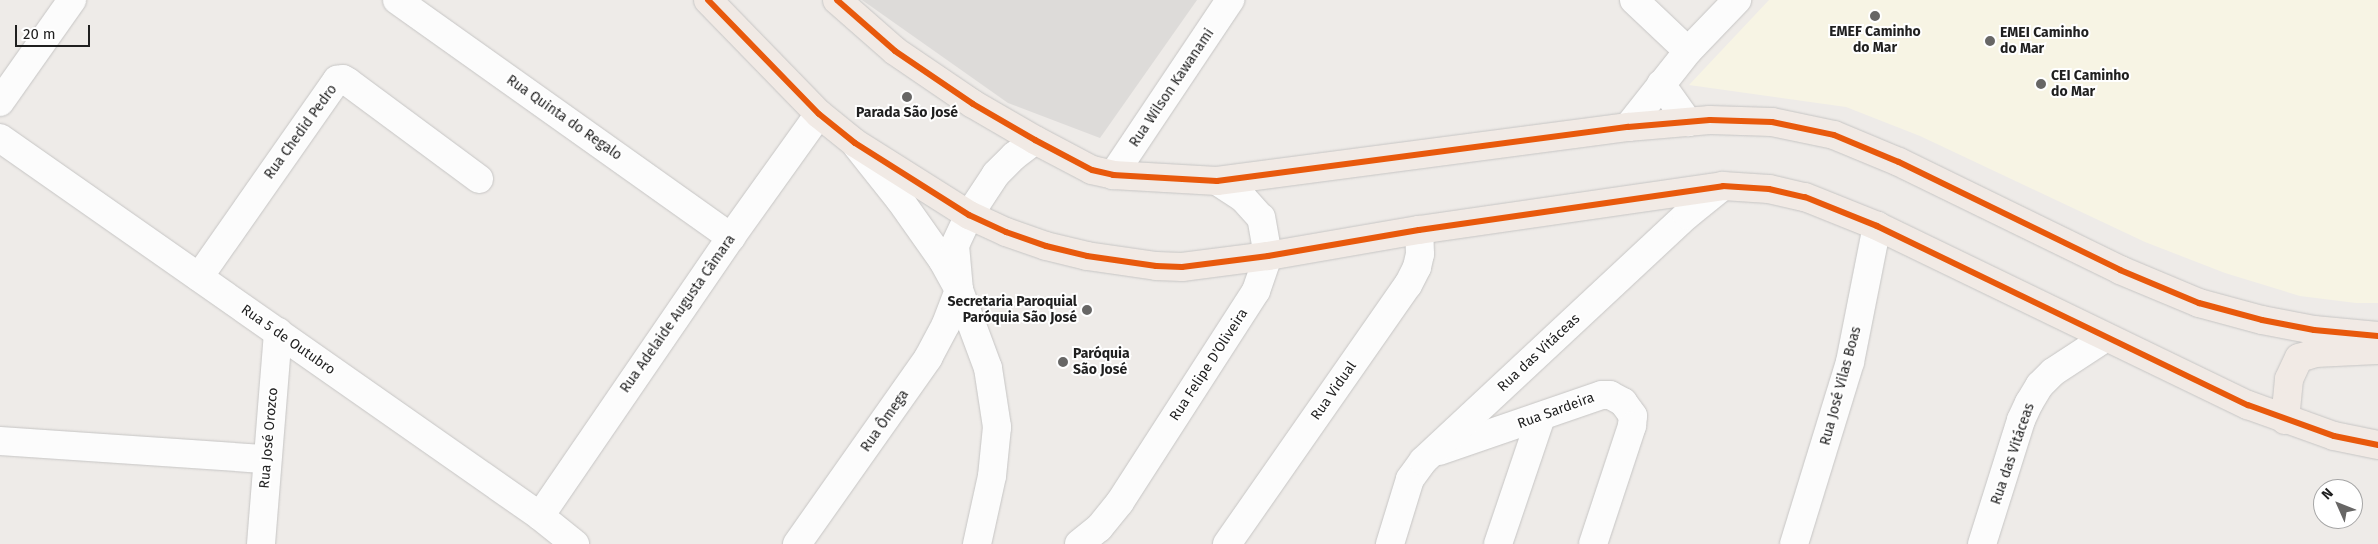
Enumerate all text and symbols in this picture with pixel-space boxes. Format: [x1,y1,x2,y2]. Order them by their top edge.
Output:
marker: EMEF Caminho do Mar [1869,10,1881,22]
scale bar [18,15,92,47]
place label: EMEF Caminho do Mar [1829,24,1921,56]
text: 20 m [23,25,56,43]
place label: EMEI Caminho do Mar [2000,25,2089,58]
street label: Rua Wilson Kawanami [1126,26,1218,150]
marker: EMEI Caminho do Mar [1984,35,1996,47]
place label: CEI Caminho do Mar [2051,68,2130,100]
street label: Rua Quinta do Regalo [503,72,625,164]
marker: CEI Caminho do Mar [2035,78,2047,90]
street label: Rua Chedid Pedro [261,81,341,183]
marker: Parada São José [901,91,913,103]
place label: Parada São José [856,105,958,121]
street label: Rua Adelaide Augusta Câmara [617,232,739,396]
place label: Secretaria Paroquial Paróquia São José [947,294,1077,326]
street label: Rua 5 de Outubro [238,301,338,379]
marker: Secretaria Paroquial Paróquia São José [1081,304,1093,316]
street label: Rua Felipe D'Oliveira [1166,306,1252,424]
street label: Rua das Vitáceas [1494,311,1584,395]
street label: Rua José Vilas Boas [1817,325,1865,447]
place label: Paróquia São José [1073,346,1130,378]
marker: Paróquia São José [1057,356,1069,368]
street label: Rua Vidual [1308,358,1360,424]
street label: Rua José Orozco [256,387,282,489]
street label: Rua Ômega [858,387,912,455]
street label: Rua Sardeira [1515,389,1597,433]
street label: Rua das Vitáceas [1988,401,2038,507]
north arrow [2313,479,2363,529]
text: N [2318,485,2337,503]

